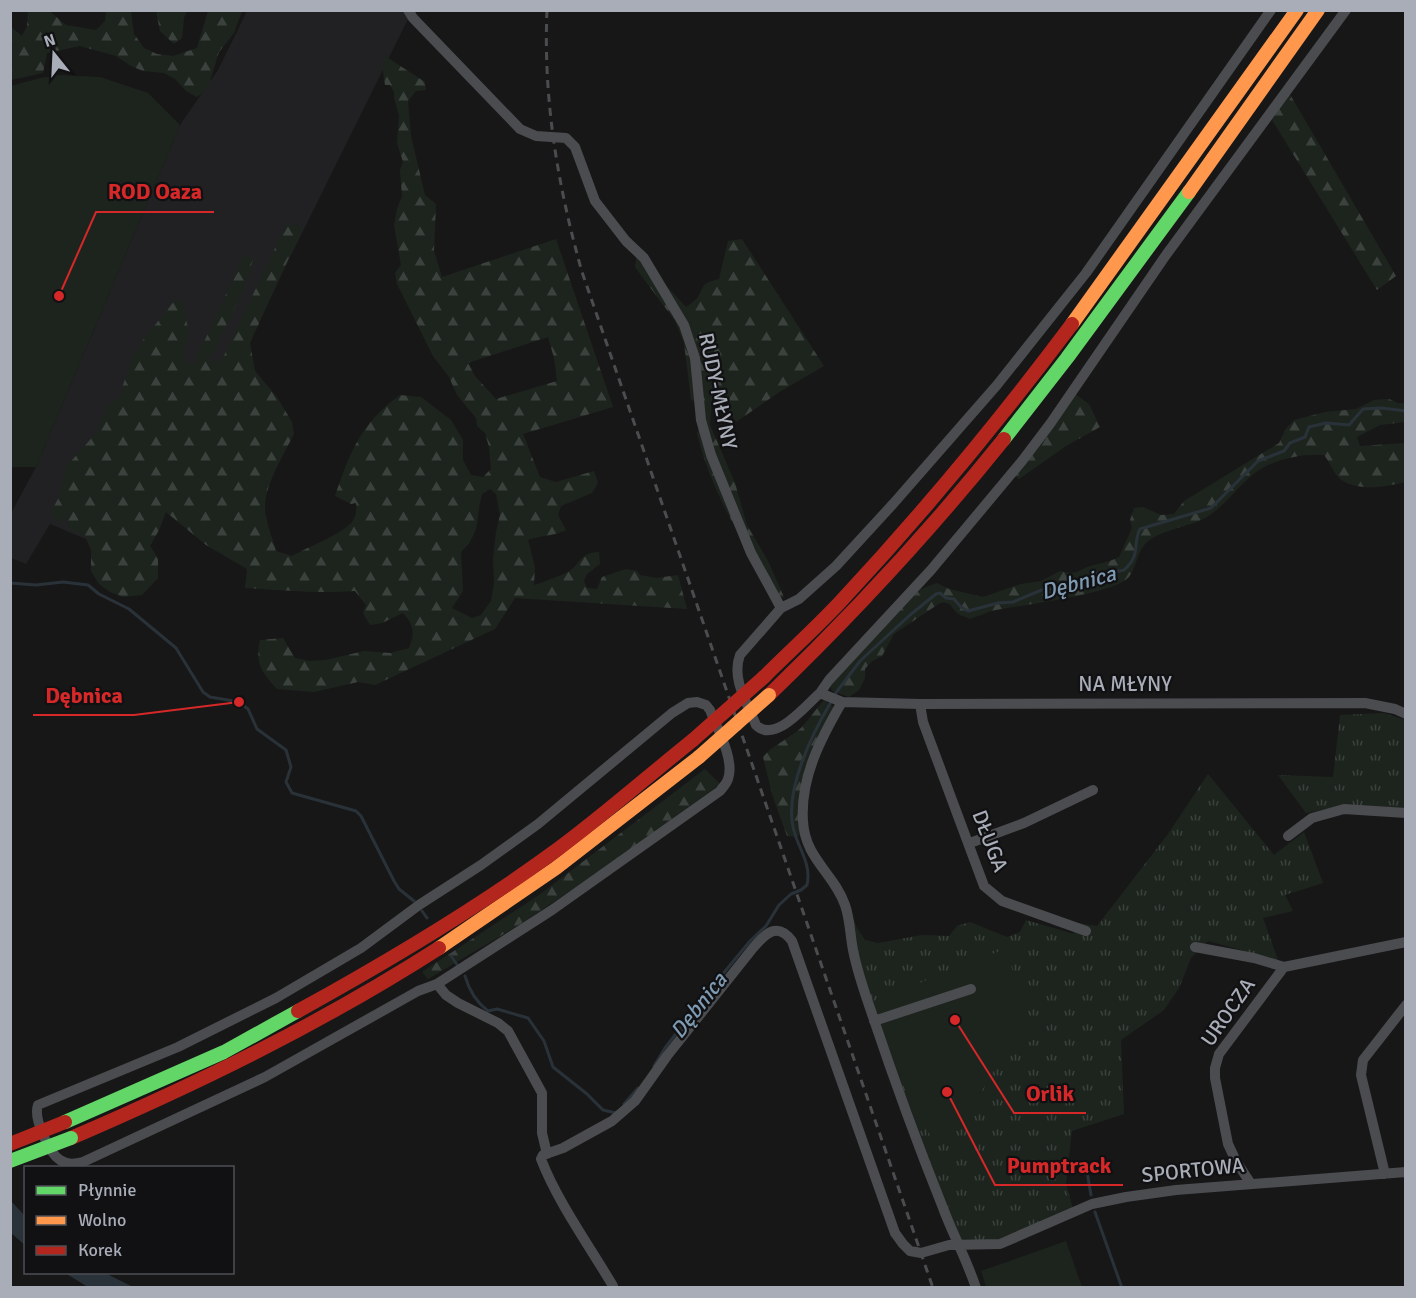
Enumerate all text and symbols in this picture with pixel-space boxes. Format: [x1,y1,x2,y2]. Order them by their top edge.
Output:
north arrow [24,24,84,84]
text: N [41,29,58,52]
callout: ROD Oaza [96,172,214,212]
text: ROD Oaza [108,178,202,205]
street label: RUDY-MŁYNY [693,330,743,452]
water label: Dębnica [1038,559,1119,605]
street label: NA MŁYNY [1078,671,1172,697]
callout: Dębnica [33,675,134,715]
text: Dębnica [45,682,123,709]
street label: DŁUGA [966,806,1014,876]
water label: Dębnica [664,966,733,1044]
street label: UROCZA [1195,973,1261,1051]
callout: Orlik [1014,1073,1086,1113]
text: Orlik [1026,1080,1075,1107]
callout: Pumptrack [995,1145,1123,1185]
text: Pumptrack [1007,1152,1112,1179]
street label: SPORTOWA [1140,1152,1246,1188]
legend [24,1166,234,1274]
text: Płynnie [78,1179,136,1201]
text: Wolno [78,1209,126,1231]
text: Korek [78,1239,122,1261]

